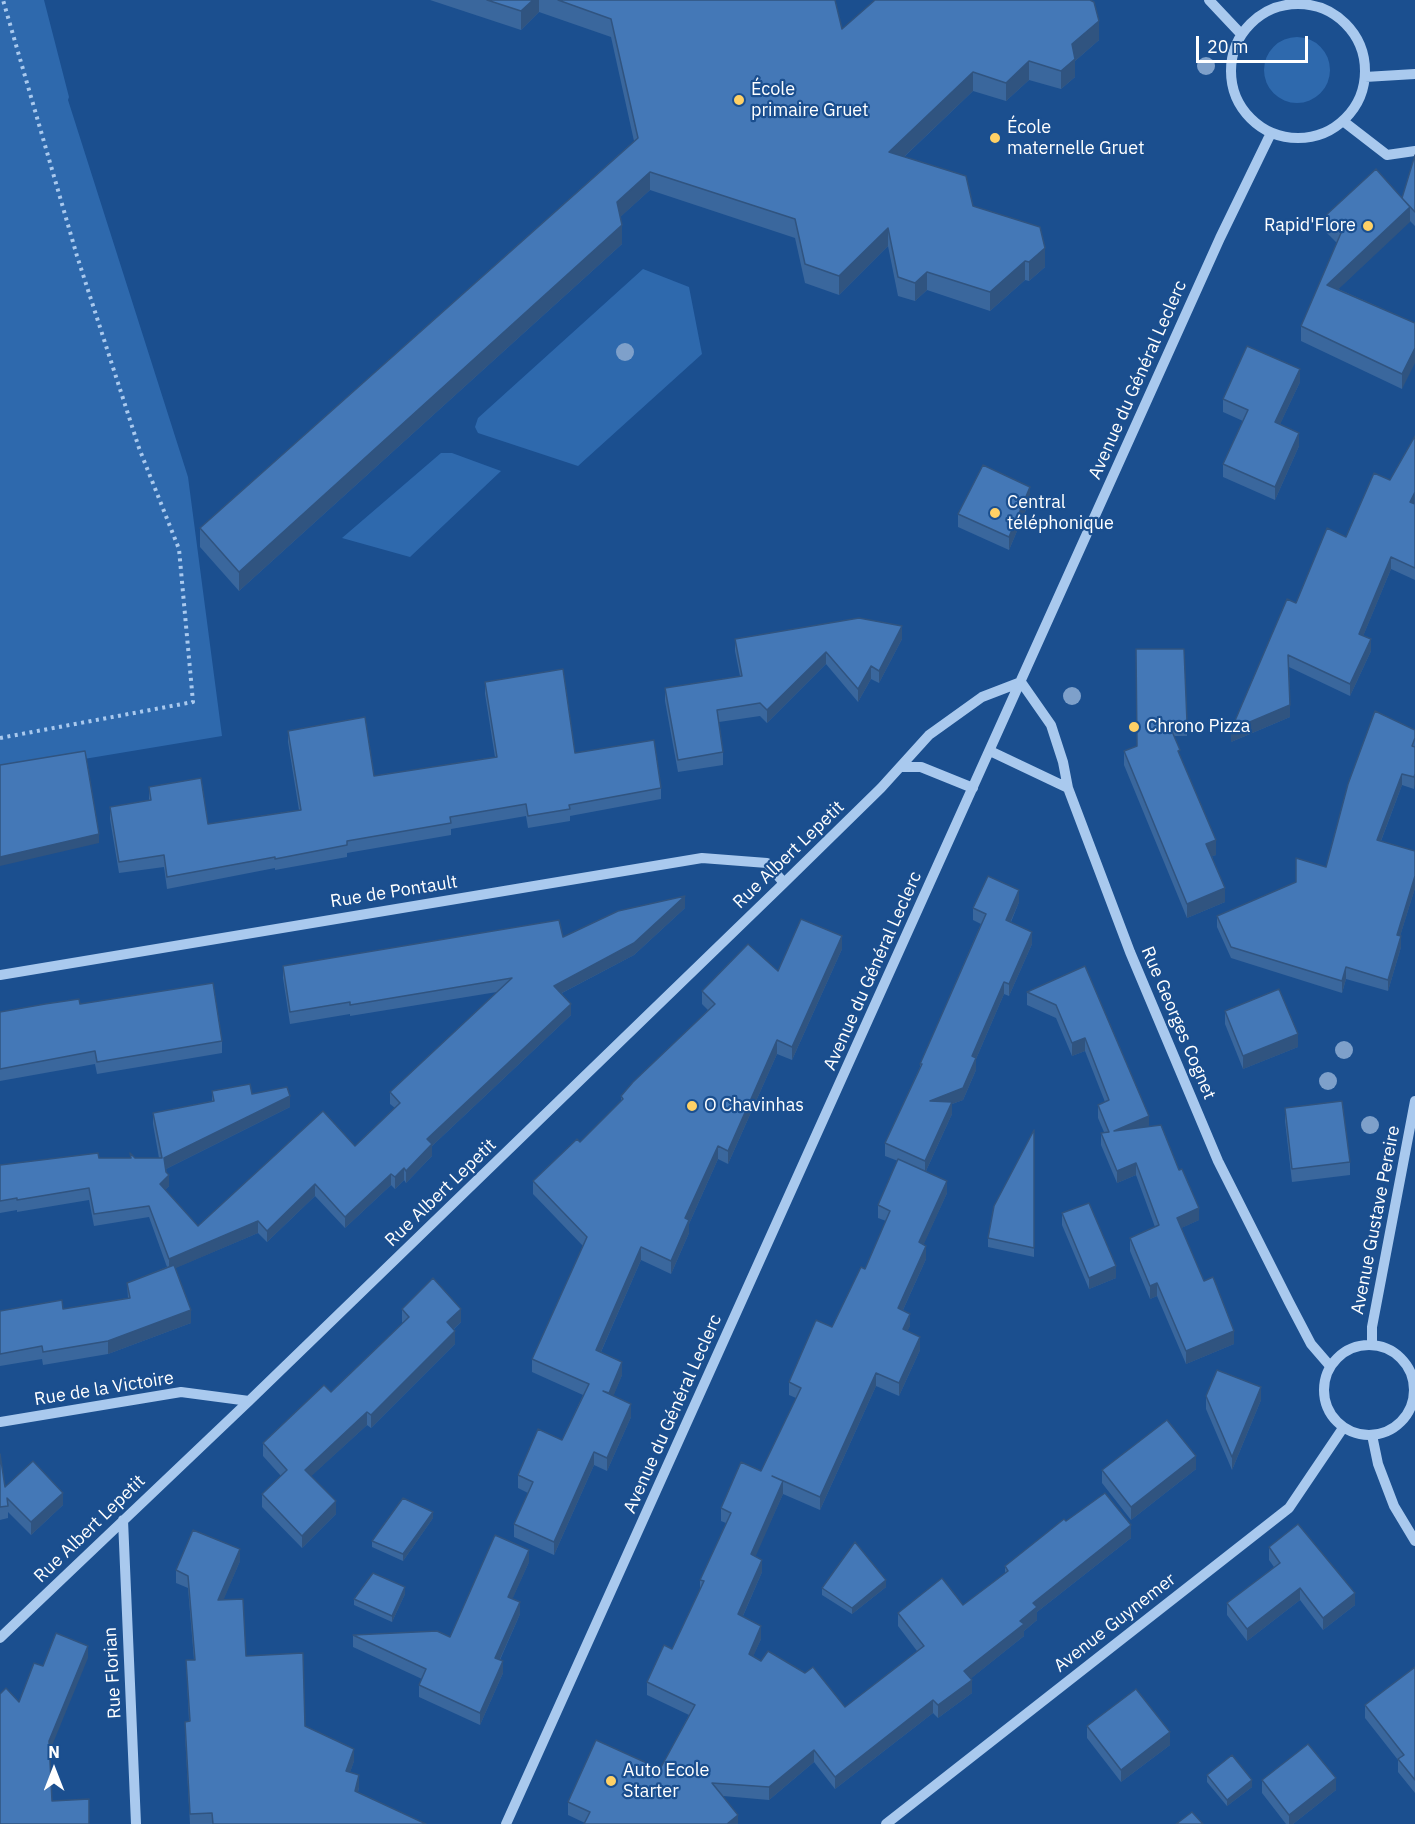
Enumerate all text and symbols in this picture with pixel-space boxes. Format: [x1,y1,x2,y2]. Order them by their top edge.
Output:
scale bar [1199,24,1312,62]
text: 20 m [1207,35,1249,58]
place label: École primaire Gruet [751,79,869,122]
marker: École primaire Gruet [732,93,746,107]
place label: École maternelle Gruet [1007,117,1145,160]
marker: École maternelle Gruet [988,131,1002,145]
place label: Rapid'Flore [1264,215,1356,237]
marker: Rapid'Flore [1361,219,1375,233]
street label: Avenue du Général Leclerc [1084,277,1192,483]
place label: Central téléphonique [1007,492,1114,534]
marker: Central téléphonique [988,506,1002,520]
place label: Chrono Pizza [1146,716,1250,738]
marker: Chrono Pizza [1127,720,1141,734]
street label: Rue Albert Lepetit [729,797,849,913]
street label: Avenue du Général Leclerc [819,868,927,1074]
street label: Rue de Pontault [329,871,459,913]
street label: Rue Georges Cognet [1136,943,1220,1103]
place label: O Chavinhas [704,1095,804,1117]
marker: O Chavinhas [685,1099,699,1113]
street label: Avenue Gustave Pereire [1347,1124,1405,1316]
street label: Rue Albert Lepetit [381,1135,501,1251]
street label: Avenue du Général Leclerc [619,1311,727,1517]
street label: Rue de la Victoire [33,1367,175,1411]
street label: Rue Albert Lepetit [30,1471,150,1587]
street label: Avenue Guynemer [1050,1569,1180,1677]
street label: Rue Florian [100,1627,126,1719]
north arrow [24,1740,84,1800]
text: N [48,1742,60,1762]
place label: Auto Ecole Starter [623,1760,709,1802]
marker: Auto Ecole Starter [604,1774,618,1788]

